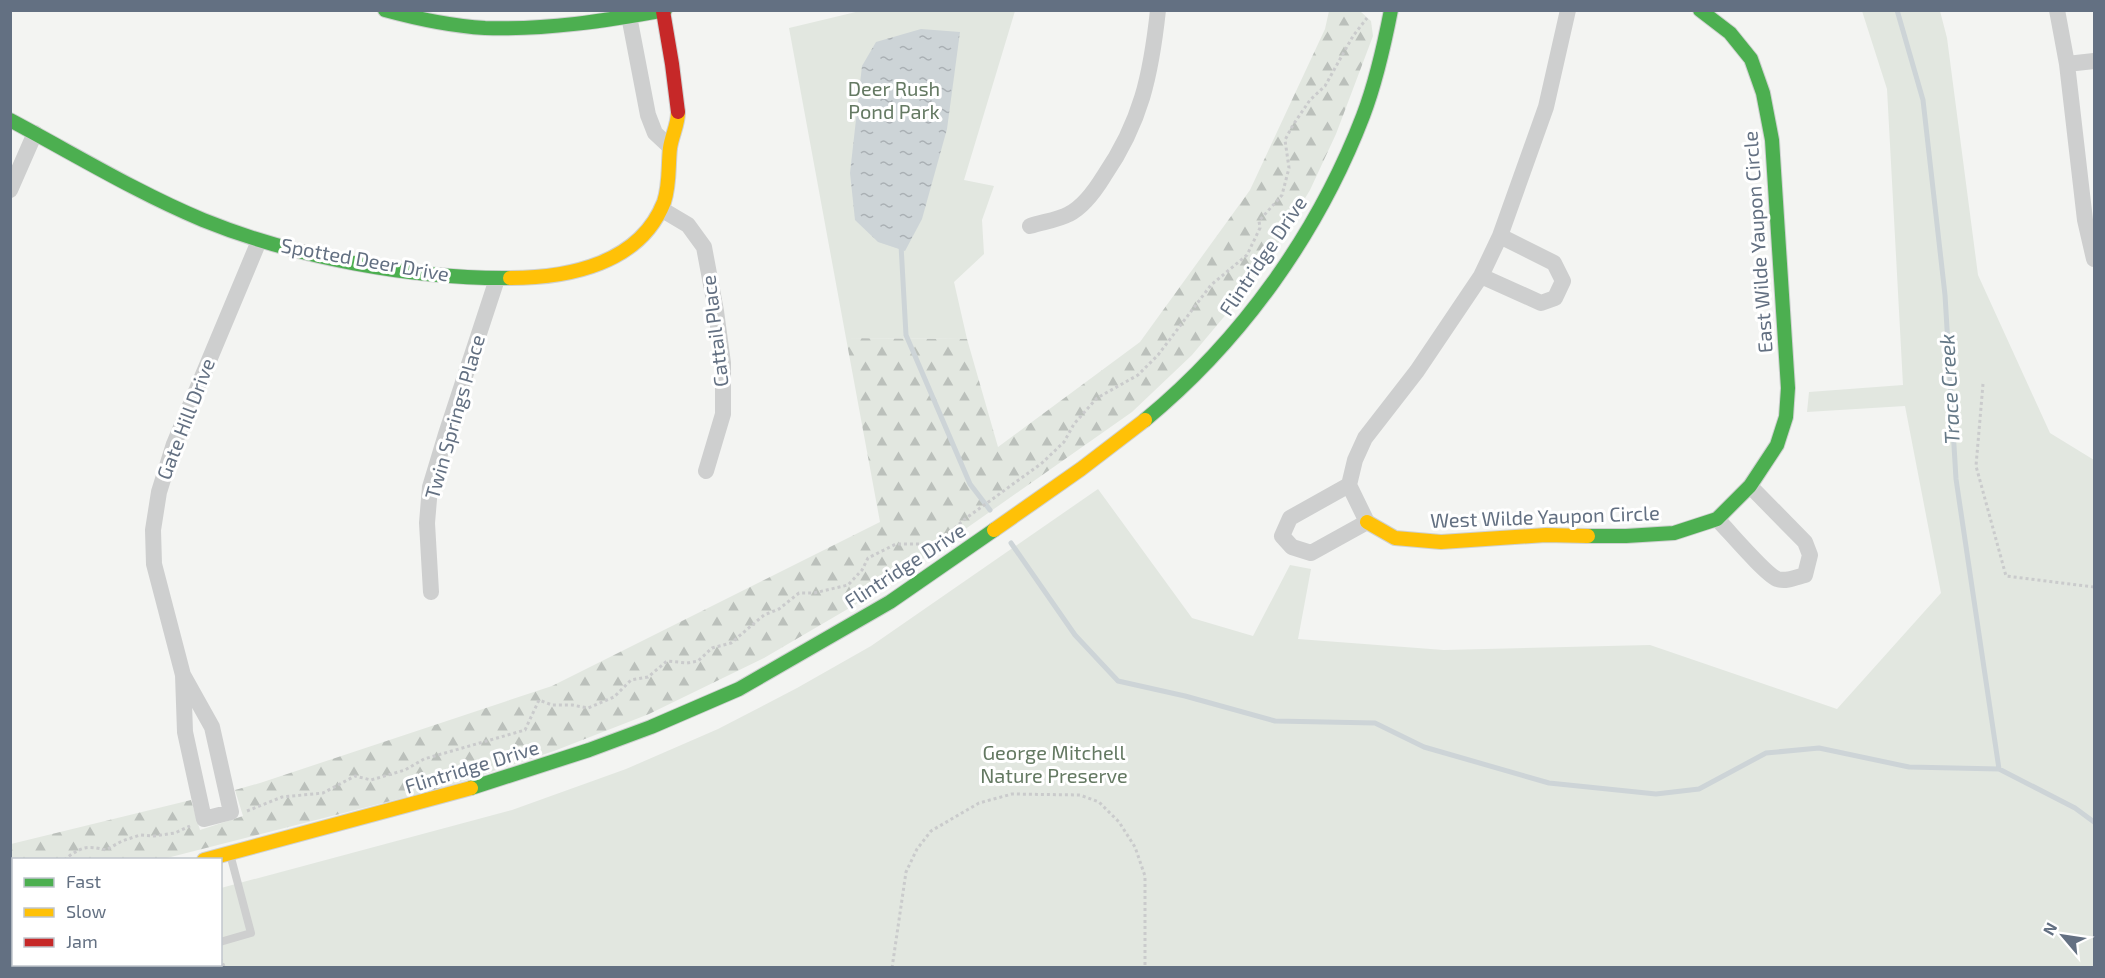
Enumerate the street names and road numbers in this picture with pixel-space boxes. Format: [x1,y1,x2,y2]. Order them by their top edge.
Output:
street label: East Wilde Yaupon Circle [1737,130,1777,354]
street label: Flintridge Drive [1213,191,1311,320]
street label: Spotted Deer Drive [279,232,451,286]
street label: Cattail Place [695,274,733,388]
street label: Twin Springs Place [419,332,489,502]
street label: Gate Hill Drive [151,355,219,483]
street label: West Wilde Yaupon Circle [1430,500,1660,532]
street label: Flintridge Drive [840,517,969,613]
street label: Flintridge Drive [402,734,542,798]

